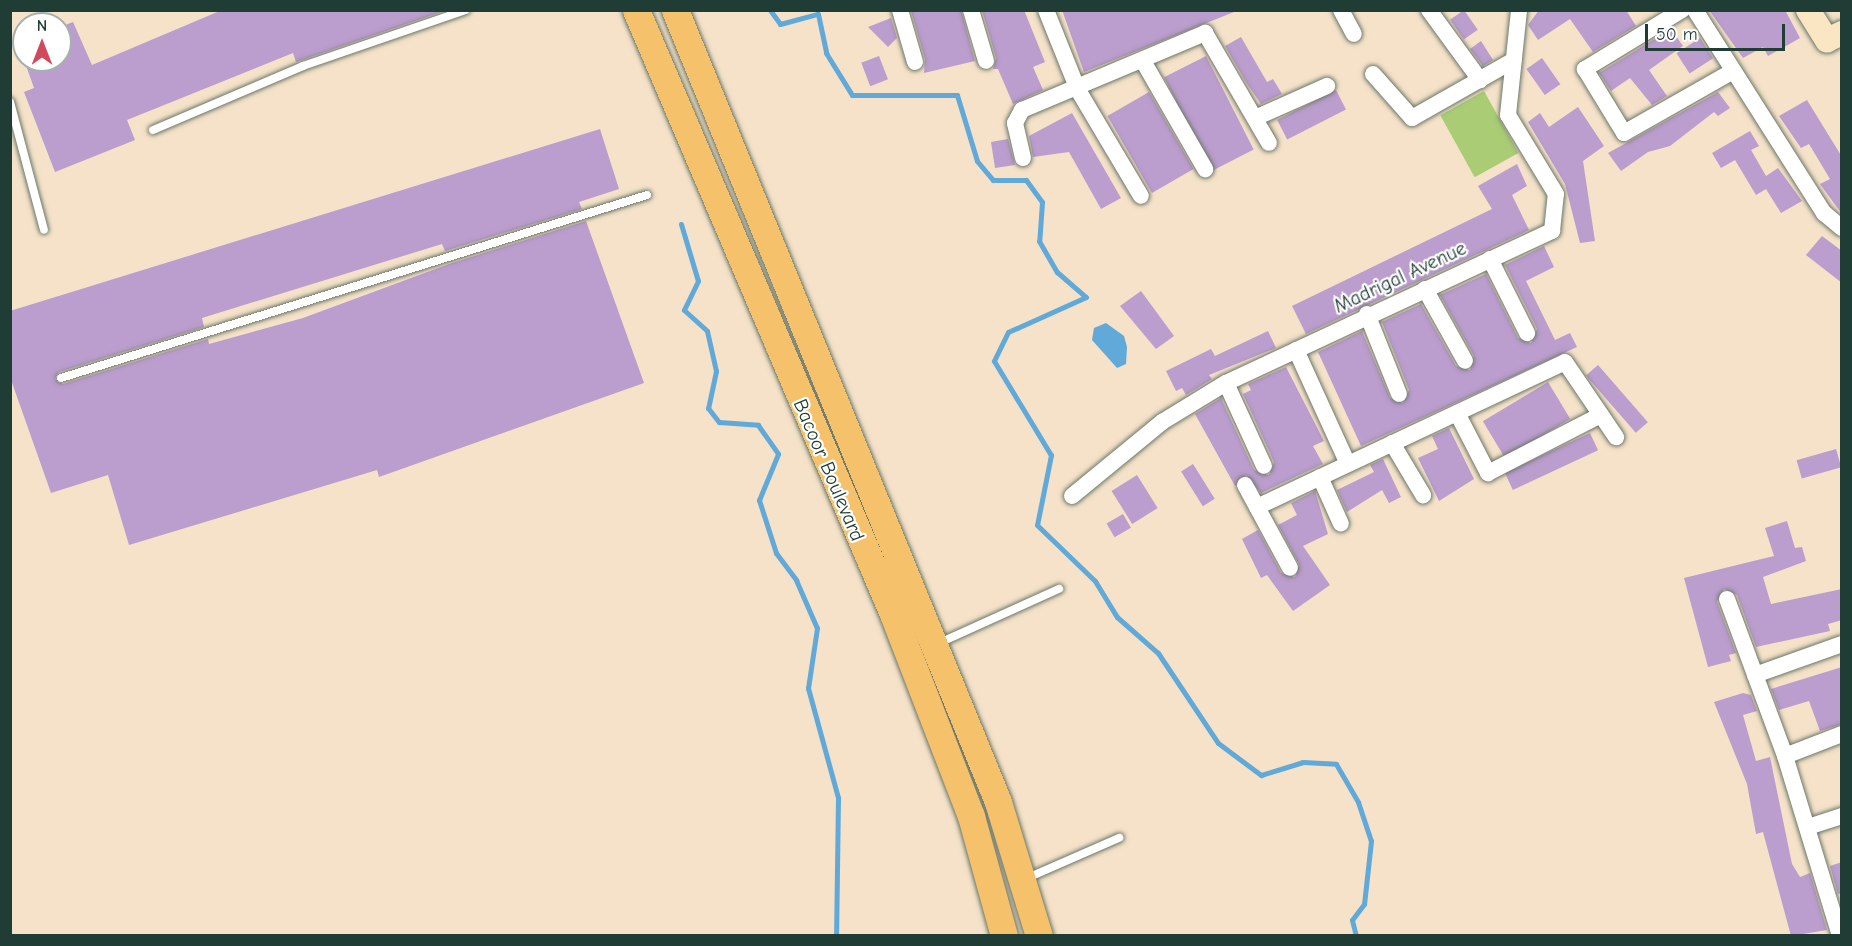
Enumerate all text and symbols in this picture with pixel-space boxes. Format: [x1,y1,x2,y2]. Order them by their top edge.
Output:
north arrow [12,12,72,72]
scale bar [1648,12,1788,50]
text: N [37,17,47,35]
text: 50 m [1656,24,1698,45]
street label: Madrigal Avenue [1330,236,1470,318]
street label: Bacoor Boulevard [788,395,870,545]

